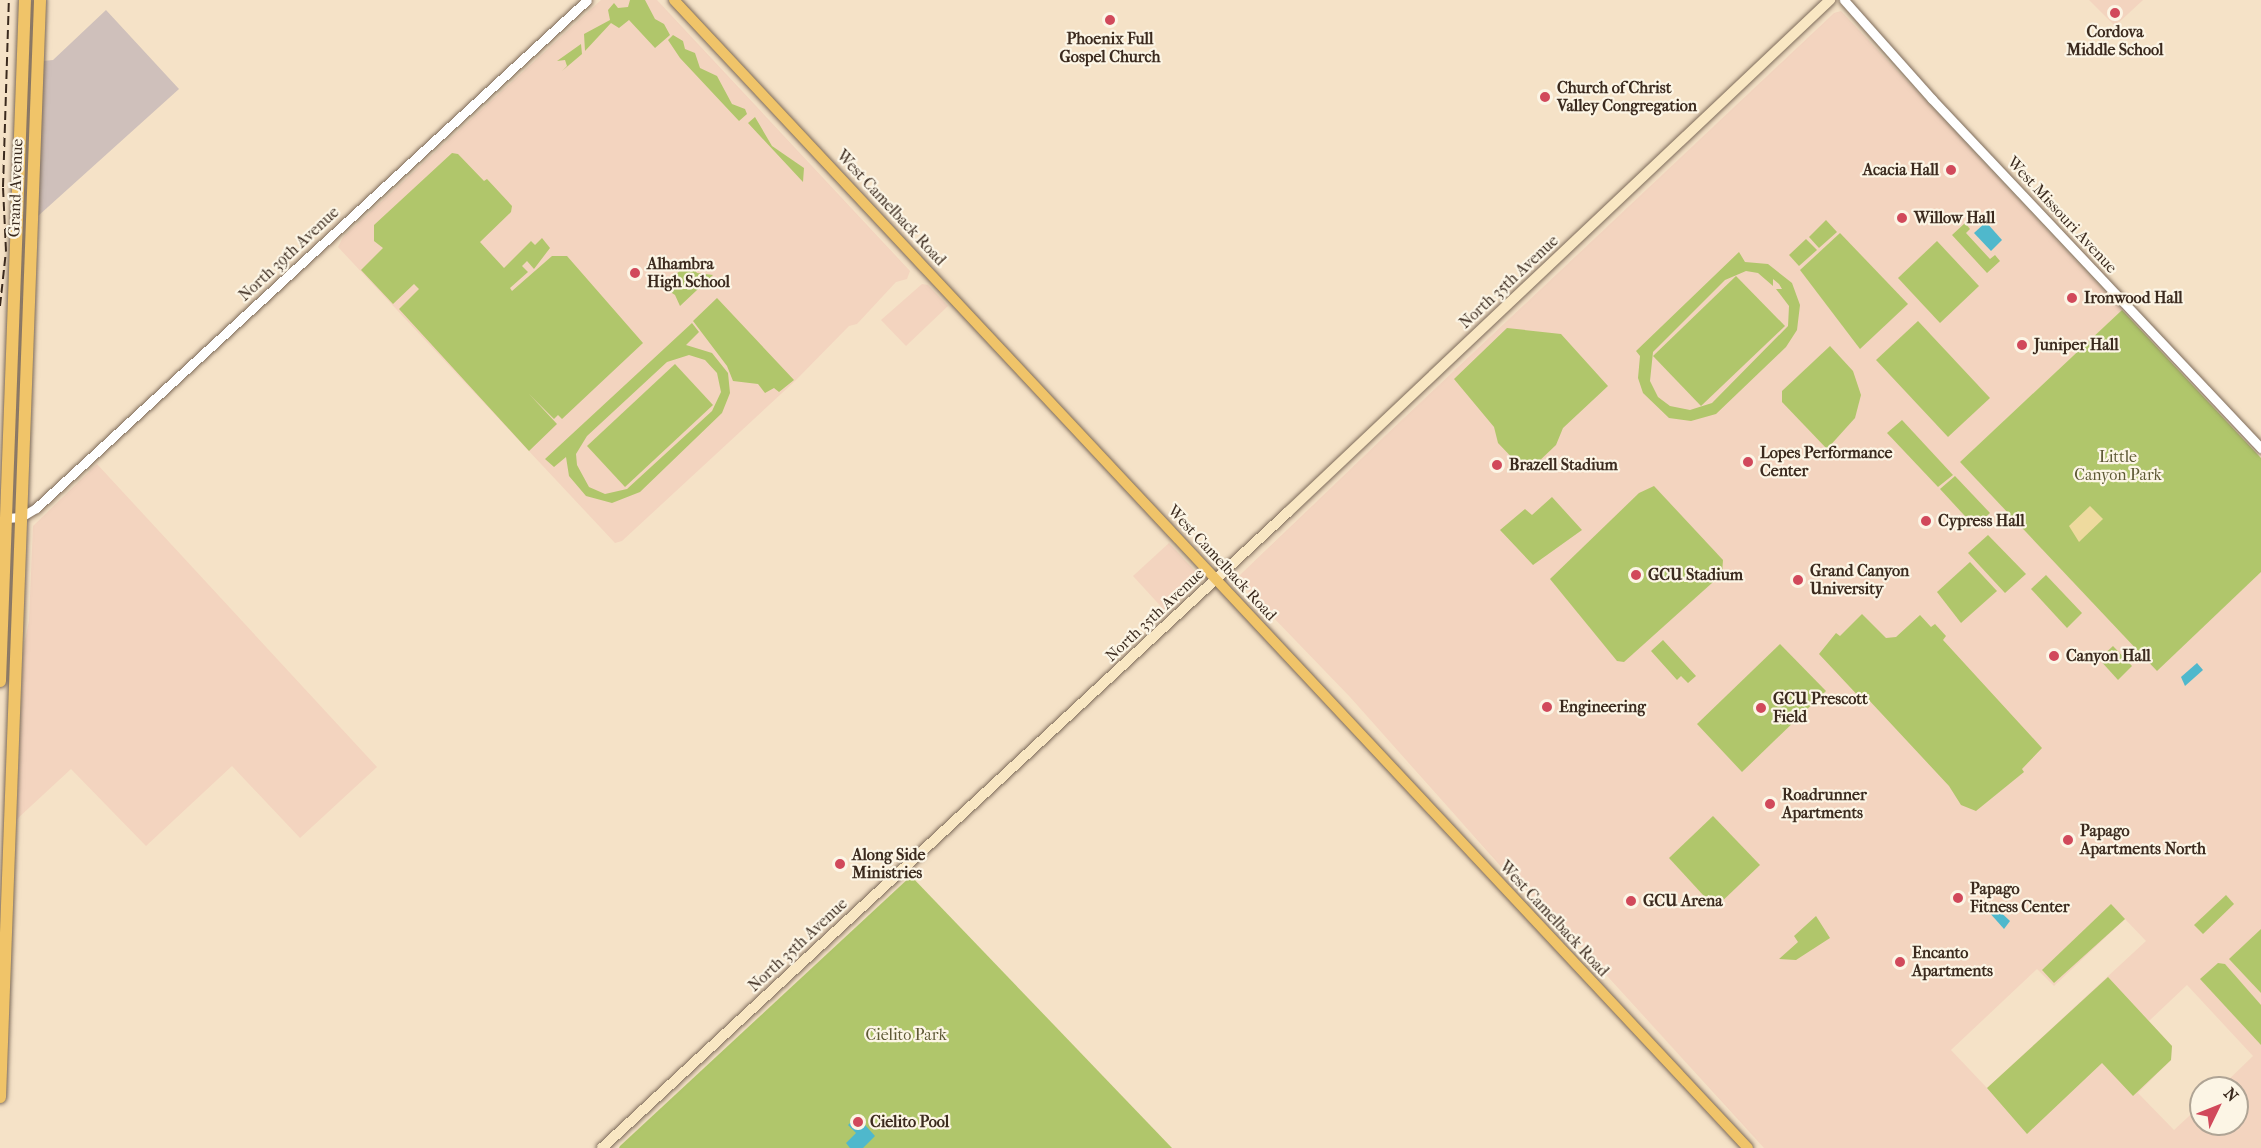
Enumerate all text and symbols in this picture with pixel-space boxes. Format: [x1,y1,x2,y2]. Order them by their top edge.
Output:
marker: Cordova Middle School [2108,6,2122,20]
marker: Phoenix Full Gospel Church [1103,13,1117,27]
place label: Cordova Middle School [2066,22,2164,60]
place label: Phoenix Full Gospel Church [1059,29,1161,67]
place label: Church of Christ Valley Congregation [1557,78,1697,116]
marker: Church of Christ Valley Congregation [1538,90,1552,104]
street label: Grand Avenue [5,138,27,238]
street label: West Camelback Road [832,146,950,270]
street label: West Missouri Avenue [2003,153,2121,277]
place label: Acacia Hall [1863,160,1939,180]
marker: Acacia Hall [1944,163,1958,177]
street label: North 39th Avenue [235,203,343,305]
place label: Willow Hall [1914,208,1995,228]
marker: Willow Hall [1895,211,1909,225]
street label: North 35th Avenue [1456,231,1562,333]
place label: Alhambra High School [647,254,730,292]
marker: Alhambra High School [628,266,642,280]
place label: Ironwood Hall [2084,288,2183,308]
marker: Ironwood Hall [2065,291,2079,305]
place label: Juniper Hall [2034,335,2119,355]
marker: Juniper Hall [2015,338,2029,352]
place label: Lopes Performance Center [1760,443,1892,481]
park label: Little Canyon Park [2074,447,2162,485]
place label: Brazell Stadium [1509,455,1618,475]
marker: Lopes Performance Center [1741,455,1755,469]
marker: Brazell Stadium [1490,458,1504,472]
street label: West Camelback Road [1163,501,1281,625]
place label: Cypress Hall [1938,511,2025,531]
marker: Cypress Hall [1919,514,1933,528]
place label: Grand Canyon University [1810,561,1909,599]
street label: North 35th Avenue [1102,564,1208,666]
place label: GCU Stadium [1648,565,1743,585]
marker: GCU Stadium [1629,568,1643,582]
marker: Grand Canyon University [1791,573,1805,587]
place label: Canyon Hall [2066,646,2151,666]
marker: Canyon Hall [2047,649,2061,663]
place label: GCU Prescott Field [1773,689,1868,727]
place label: Engineering [1559,697,1646,717]
marker: Engineering [1540,700,1554,714]
marker: GCU Prescott Field [1754,701,1768,715]
place label: Roadrunner Apartments [1782,785,1867,823]
marker: Roadrunner Apartments [1763,797,1777,811]
place label: Papago Apartments North [2080,821,2206,859]
marker: Papago Apartments North [2061,833,2075,847]
place label: Along Side Ministries [852,845,925,883]
marker: Along Side Ministries [833,857,847,871]
street label: West Camelback Road [1495,857,1613,981]
place label: Papago Fitness Center [1970,879,2070,917]
place label: GCU Arena [1643,891,1723,911]
marker: Papago Fitness Center [1951,891,1965,905]
street label: North 35th Avenue [745,894,851,996]
marker: GCU Arena [1624,894,1638,908]
place label: Encanto Apartments [1912,943,1993,981]
marker: Encanto Apartments [1893,955,1907,969]
park label: Cielito Park [865,1025,947,1045]
north arrow [2189,1076,2249,1136]
text: N [2220,1084,2242,1106]
place label: Cielito Pool [870,1112,949,1132]
marker: Cielito Pool [851,1115,865,1129]

